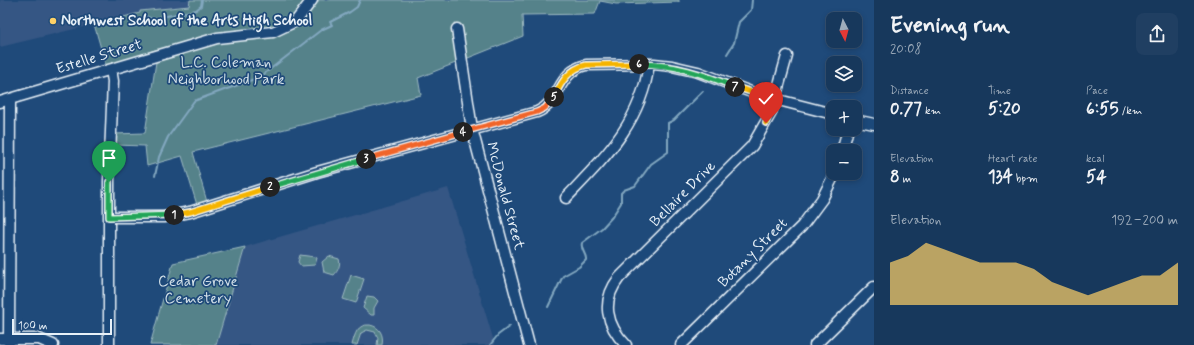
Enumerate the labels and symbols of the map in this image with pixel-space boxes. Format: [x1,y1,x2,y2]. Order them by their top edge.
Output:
place label: Northwest School of the Arts High School [61,11,313,33]
north arrow [826,12,862,48]
marker: Northwest School of the Arts High School [48,16,58,26]
street label: Estelle Street [54,34,144,80]
park label: L.C. Coleman Neighborhood Park [168,53,285,90]
pin: 6 [629,54,649,74]
pin: 7 [725,77,745,97]
pin [749,82,783,123]
pin: 5 [544,87,564,107]
pin: 4 [453,122,473,142]
street label: McDonald Street [481,140,529,252]
pin [92,141,126,182]
pin: 3 [356,149,376,169]
street label: Bellaire Drive [646,157,720,231]
pin: 2 [260,177,280,197]
pin: 1 [164,205,184,225]
street label: Botany Street [714,214,792,292]
park label: Cedar Grove Cemetery [158,272,238,309]
scale bar [12,317,112,336]

